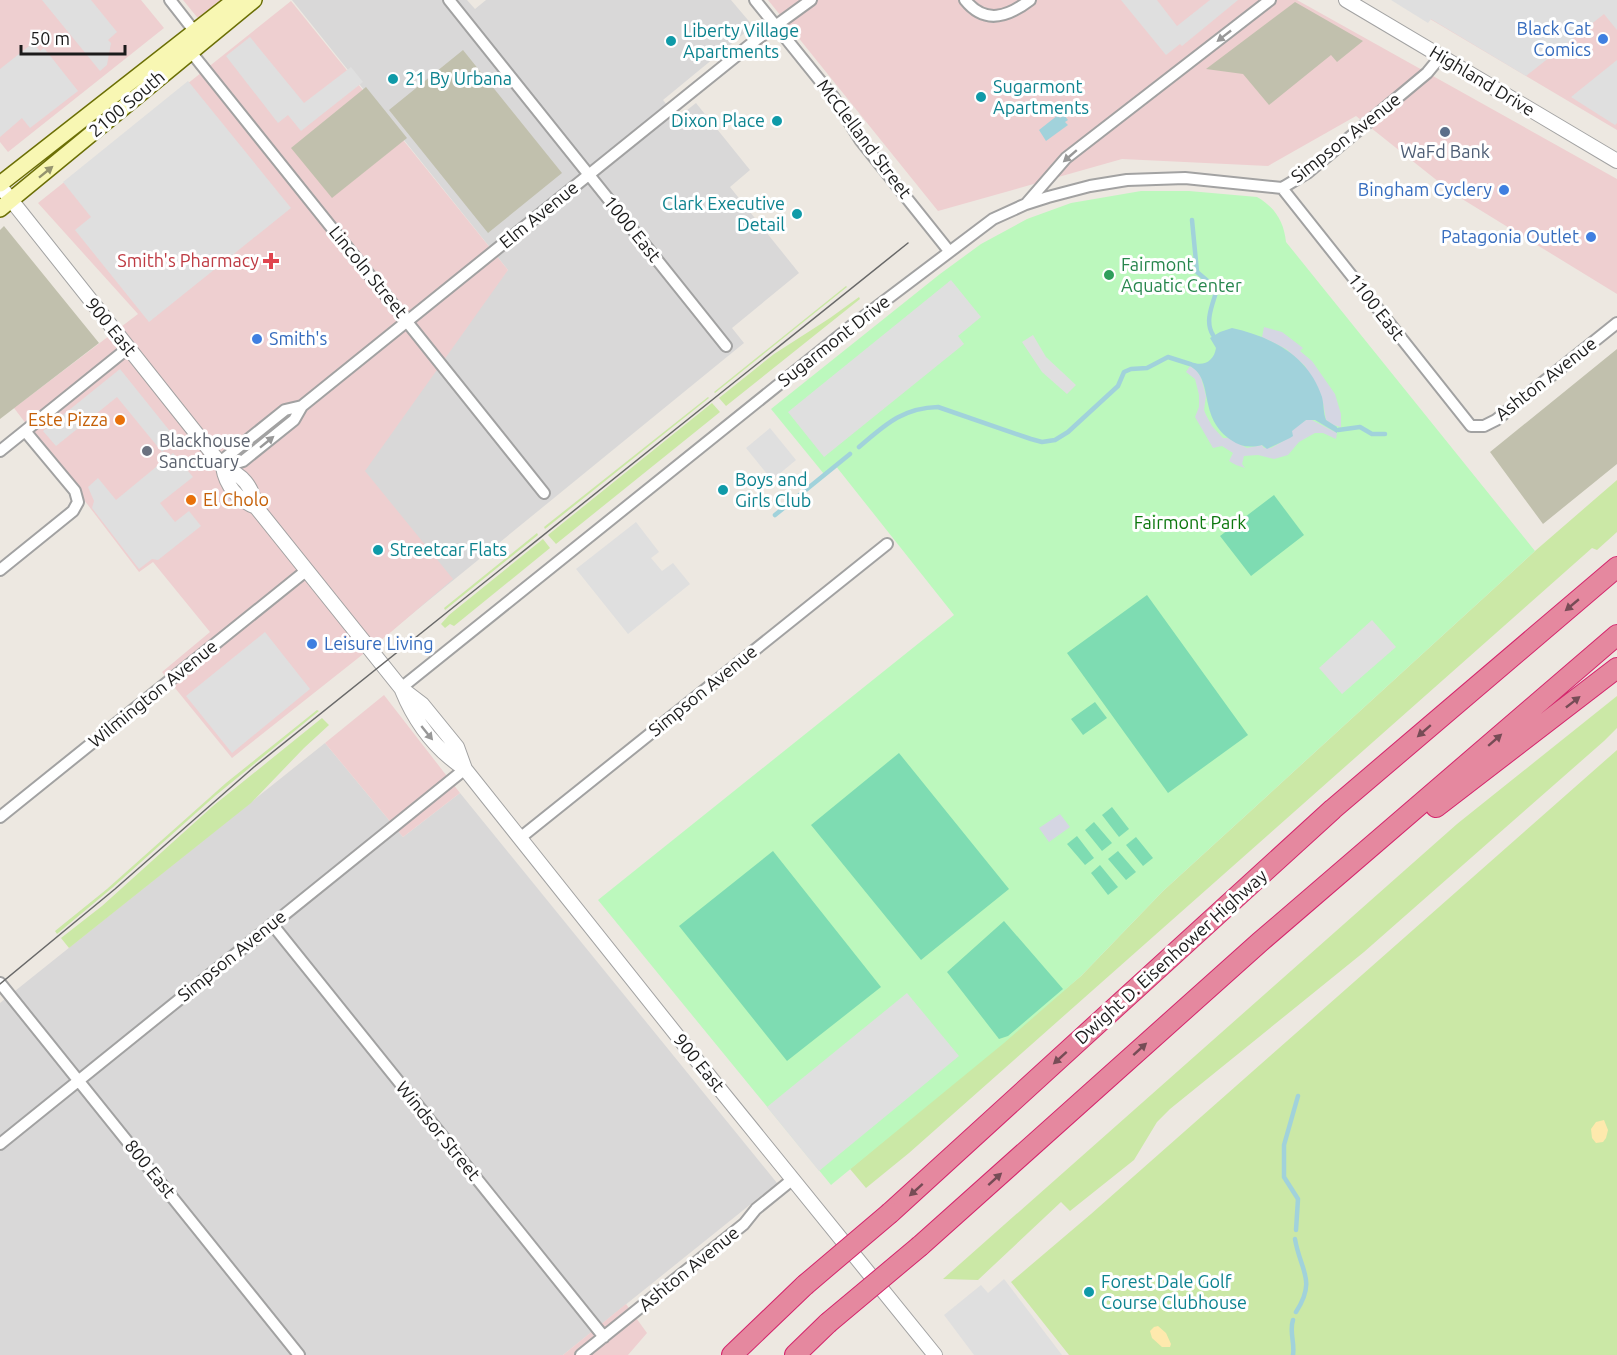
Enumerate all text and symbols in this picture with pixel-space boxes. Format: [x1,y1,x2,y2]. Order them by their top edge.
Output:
scale bar [21,18,124,56]
place label: Black Cat Comics [1517,18,1591,59]
place label: Liberty Village Apartments [683,20,799,61]
text: 50 m [30,28,70,48]
one-way arrow [1216,29,1231,41]
marker: Black Cat Comics [1596,32,1610,46]
marker: Liberty Village Apartments [664,34,678,48]
street label: Highland Drive [1426,41,1539,119]
street label: 2100 South [85,66,168,141]
place label: 21 By Urbana [405,68,512,88]
marker: 21 By Urbana [386,72,400,86]
street label: McClelland Street [814,75,916,202]
place label: Sugarmont Apartments [993,76,1089,117]
street label: Simpson Avenue [1287,88,1404,186]
marker: Sugarmont Apartments [974,90,988,104]
place label: Dixon Place [671,110,765,130]
marker: Dixon Place [770,114,784,128]
marker: WaFd Bank [1438,125,1452,139]
place label: WaFd Bank [1400,141,1490,161]
one-way arrow [1062,149,1078,162]
one-way arrow [38,166,53,178]
street label: Elm Avenue [495,177,582,252]
place label: Bingham Cyclery [1358,179,1492,199]
marker: Bingham Cyclery [1497,183,1511,197]
street label: 1000 East [600,191,665,265]
place label: Clark Executive Detail [662,193,785,234]
marker: Clark Executive Detail [790,207,804,221]
street label: Lincoln Street [326,222,412,321]
place label: Patagonia Outlet [1441,226,1579,246]
marker: Patagonia Outlet [1584,230,1598,244]
place label: Smith's Pharmacy [117,250,259,270]
marker: Smith's Pharmacy [264,254,278,268]
place label: Fairmont Aquatic Center [1121,254,1242,295]
marker: Fairmont Aquatic Center [1102,268,1116,282]
street label: 1100 East [1345,269,1409,344]
street label: Sugarmont Drive [774,290,893,390]
street label: 900 East [82,293,141,359]
place label: Smith's [269,328,328,348]
marker: Smith's [250,332,264,346]
street label: Ashton Avenue [1491,333,1600,424]
place label: Este Pizza [28,409,108,429]
marker: Este Pizza [113,413,127,427]
place label: Blackhouse Sanctuary [159,430,251,471]
one-way arrow [259,435,275,448]
marker: Blackhouse Sanctuary [140,444,154,458]
place label: Boys and Girls Club [735,469,811,510]
marker: Boys and Girls Club [716,483,730,497]
place label: El Cholo [203,489,269,509]
marker: El Cholo [184,493,198,507]
park label: Fairmont Park [1134,512,1246,532]
place label: Streetcar Flats [390,539,507,559]
marker: Streetcar Flats [371,543,385,557]
one-way arrow [1565,598,1580,611]
place label: Leisure Living [324,633,434,653]
street label: Wilmington Avenue [84,635,221,751]
marker: Leisure Living [305,637,319,651]
street label: Simpson Avenue [644,641,760,740]
one-way arrow [1565,696,1580,708]
one-way arrow [421,725,434,741]
one-way arrow [1416,725,1432,738]
one-way arrow [1487,733,1503,746]
street label: Dwight D. Eisenhower Highway [1070,865,1271,1048]
street label: Simpson Avenue [173,906,289,1005]
street label: 900 East [670,1029,729,1095]
one-way arrow [1132,1043,1147,1056]
one-way arrow [1053,1051,1068,1064]
street label: Windsor Street [393,1077,485,1184]
street label: 800 East [121,1135,180,1201]
one-way arrow [987,1172,1002,1186]
one-way arrow [909,1183,924,1196]
street label: Ashton Avenue [634,1222,742,1315]
place label: Forest Dale Golf Course Clubhouse [1101,1271,1247,1312]
marker: Forest Dale Golf Course Clubhouse [1082,1285,1096,1299]

